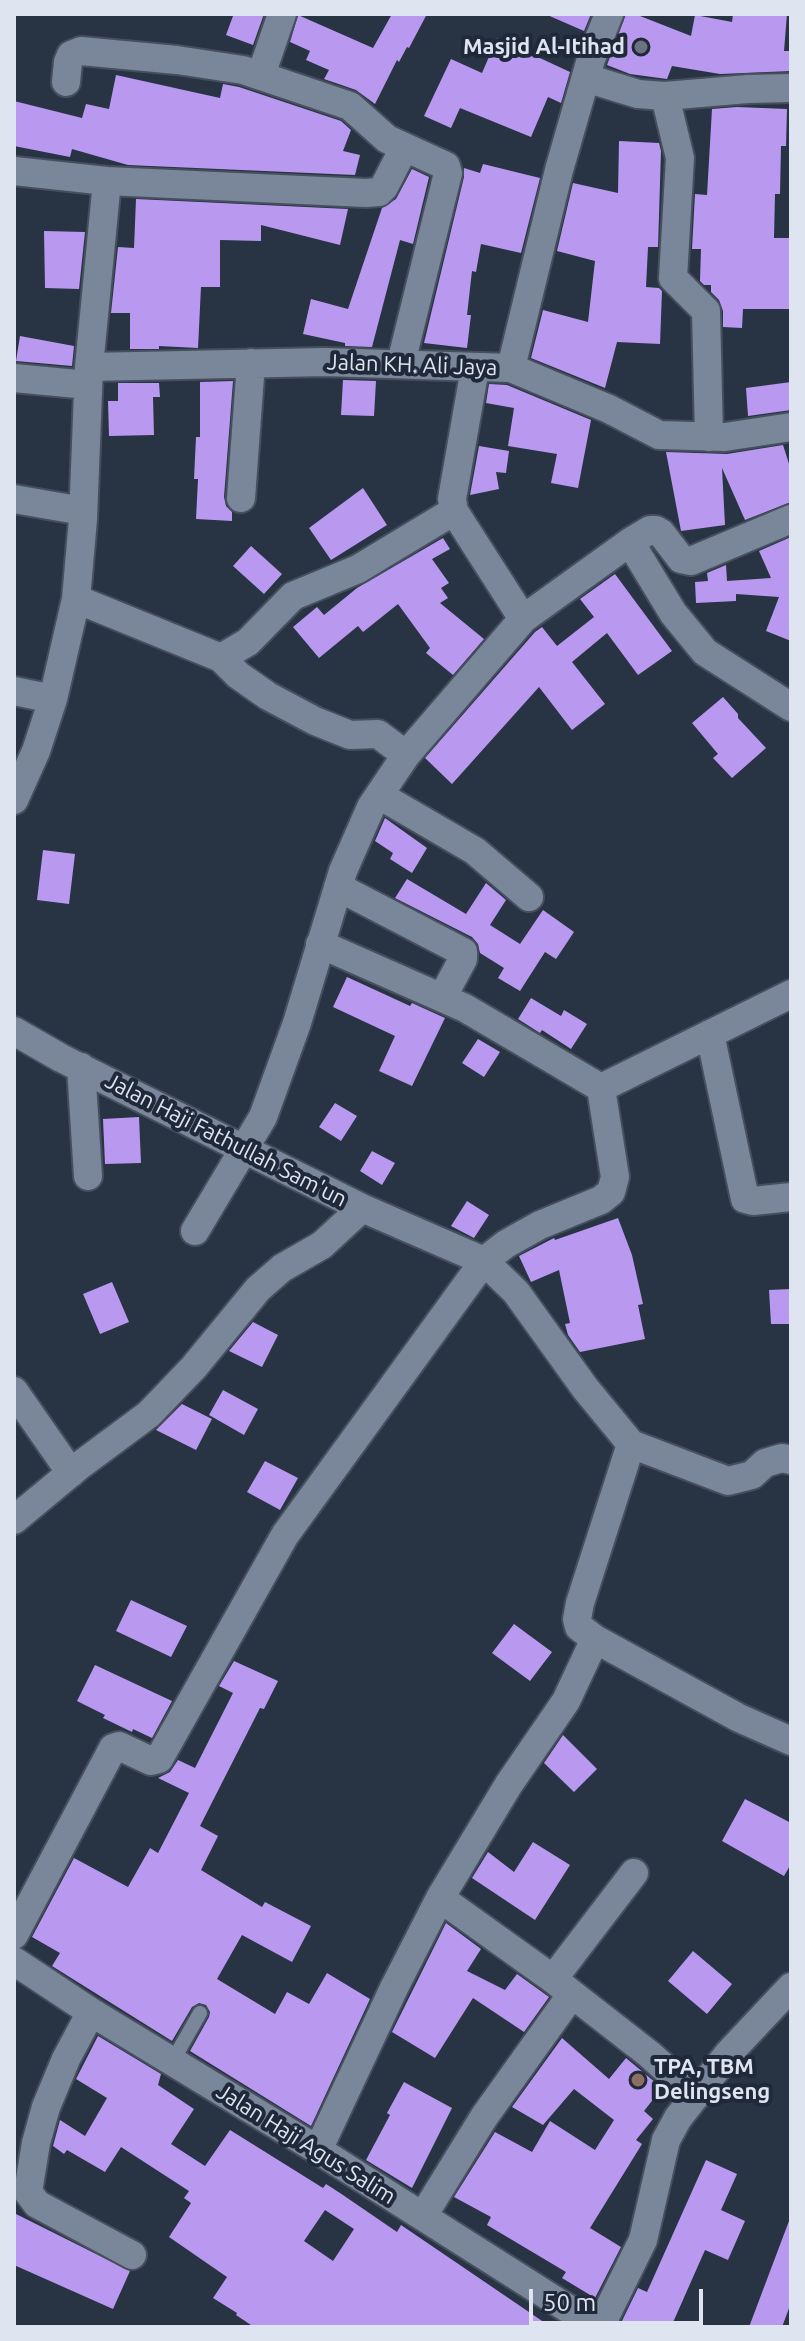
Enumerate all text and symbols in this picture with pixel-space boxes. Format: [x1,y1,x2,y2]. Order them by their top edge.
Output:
place label: Masjid Al-Itihad [463,34,625,60]
marker: Masjid Al-Itihad [632,38,650,56]
street label: Jalan KH. Ali Jaya [326,349,498,381]
street label: Jalan Haji Fathullah Sam'un [101,1068,351,1212]
place label: TPA, TBM Delingseng [654,2054,770,2106]
marker: TPA, TBM Delingseng [629,2071,647,2089]
street label: Jalan Haji Agus Salim [212,2078,400,2210]
scale bar [533,2273,707,2323]
text: 50 m [543,2289,596,2316]

